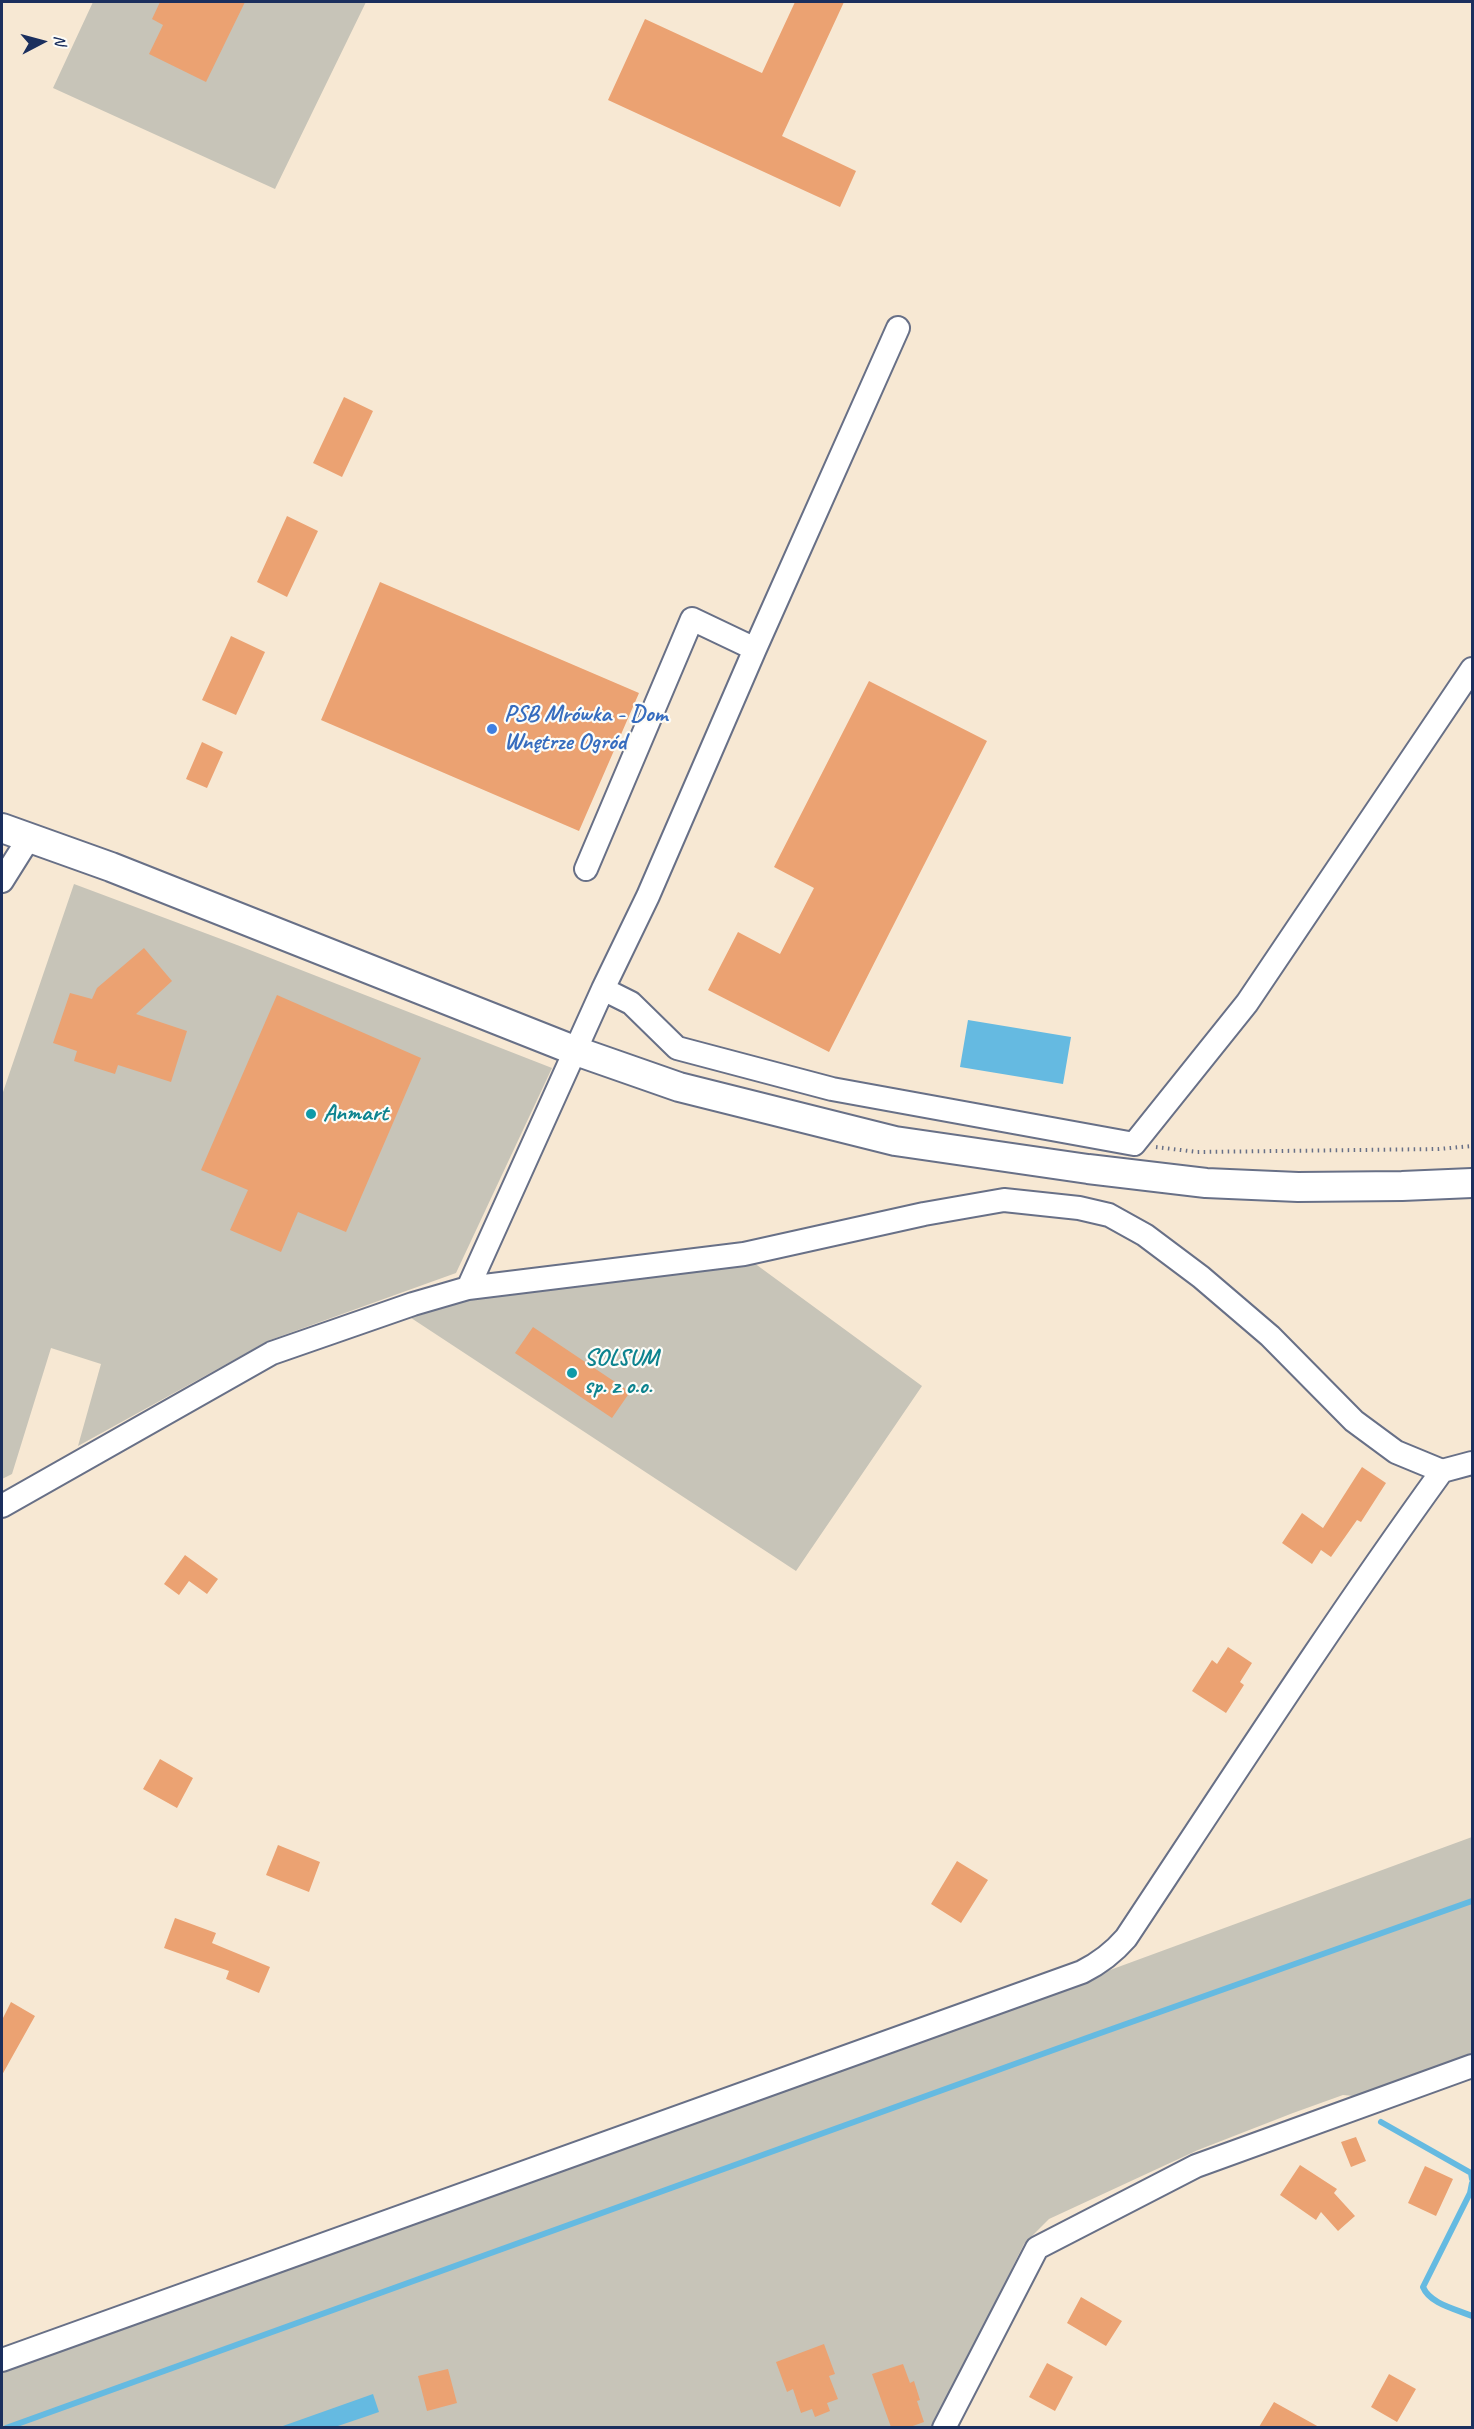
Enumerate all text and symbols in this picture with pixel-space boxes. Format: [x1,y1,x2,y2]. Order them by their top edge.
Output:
north arrow [12,12,72,72]
text: N [49,34,70,46]
place label: PSB Mrówka - Dom Wnętrze Ogród [504,701,667,757]
marker: PSB Mrówka - Dom Wnętrze Ogród [485,722,499,736]
place label: Anmart [323,1100,388,1128]
marker: Anmart [304,1107,318,1121]
place label: SOLSUM sp. z o.o. [584,1345,658,1401]
marker: SOLSUM sp. z o.o. [565,1366,579,1380]

